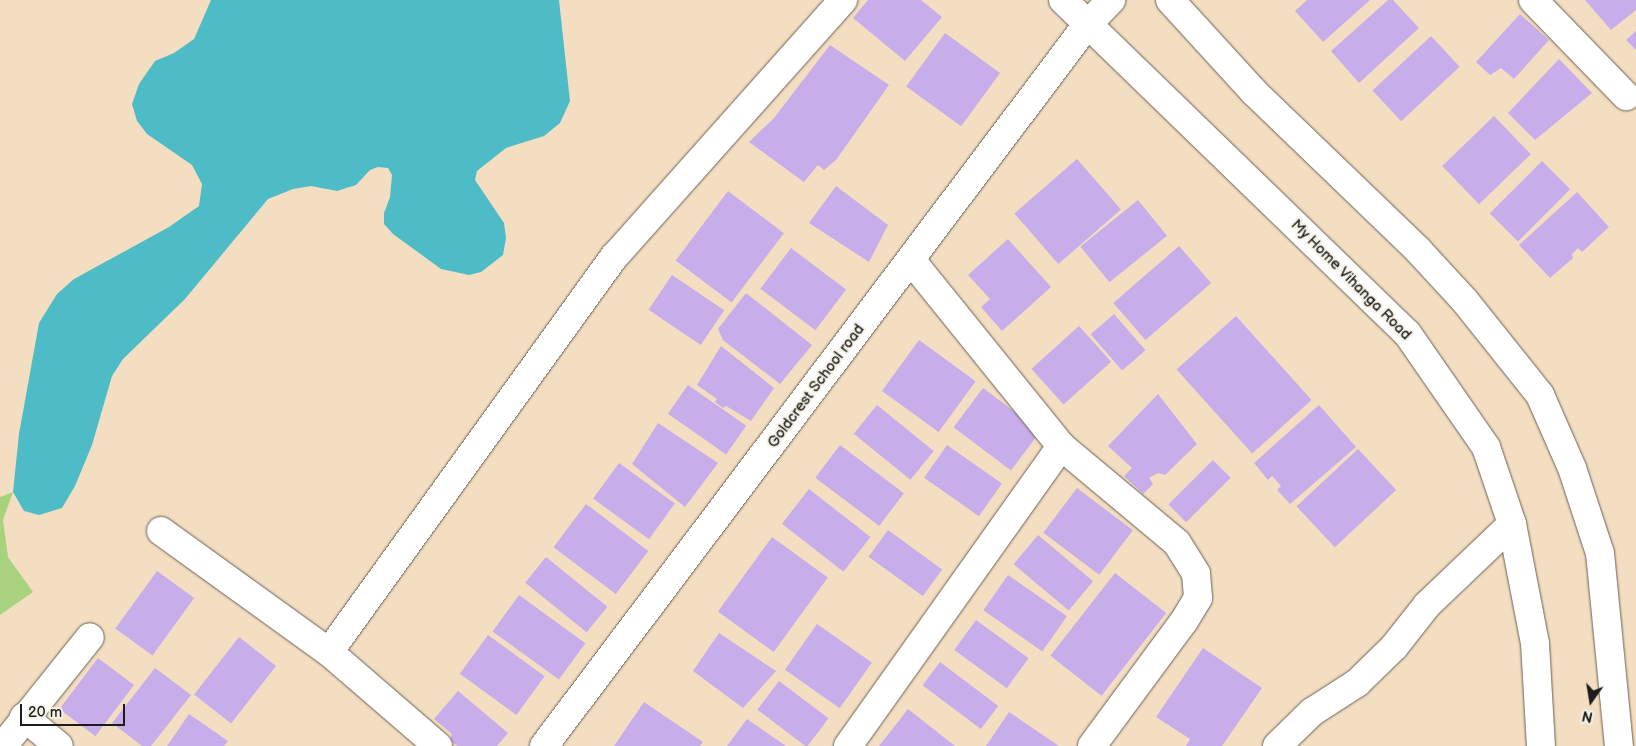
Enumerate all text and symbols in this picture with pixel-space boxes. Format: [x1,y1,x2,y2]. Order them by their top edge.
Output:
street label: My Home Vihanga Road [1287,216,1415,344]
street label: Goldcrest School road [764,321,868,451]
north arrow [1566,676,1616,726]
scale bar [22,694,128,726]
text: 20 m [28,703,62,722]
text: N [1580,707,1595,726]

